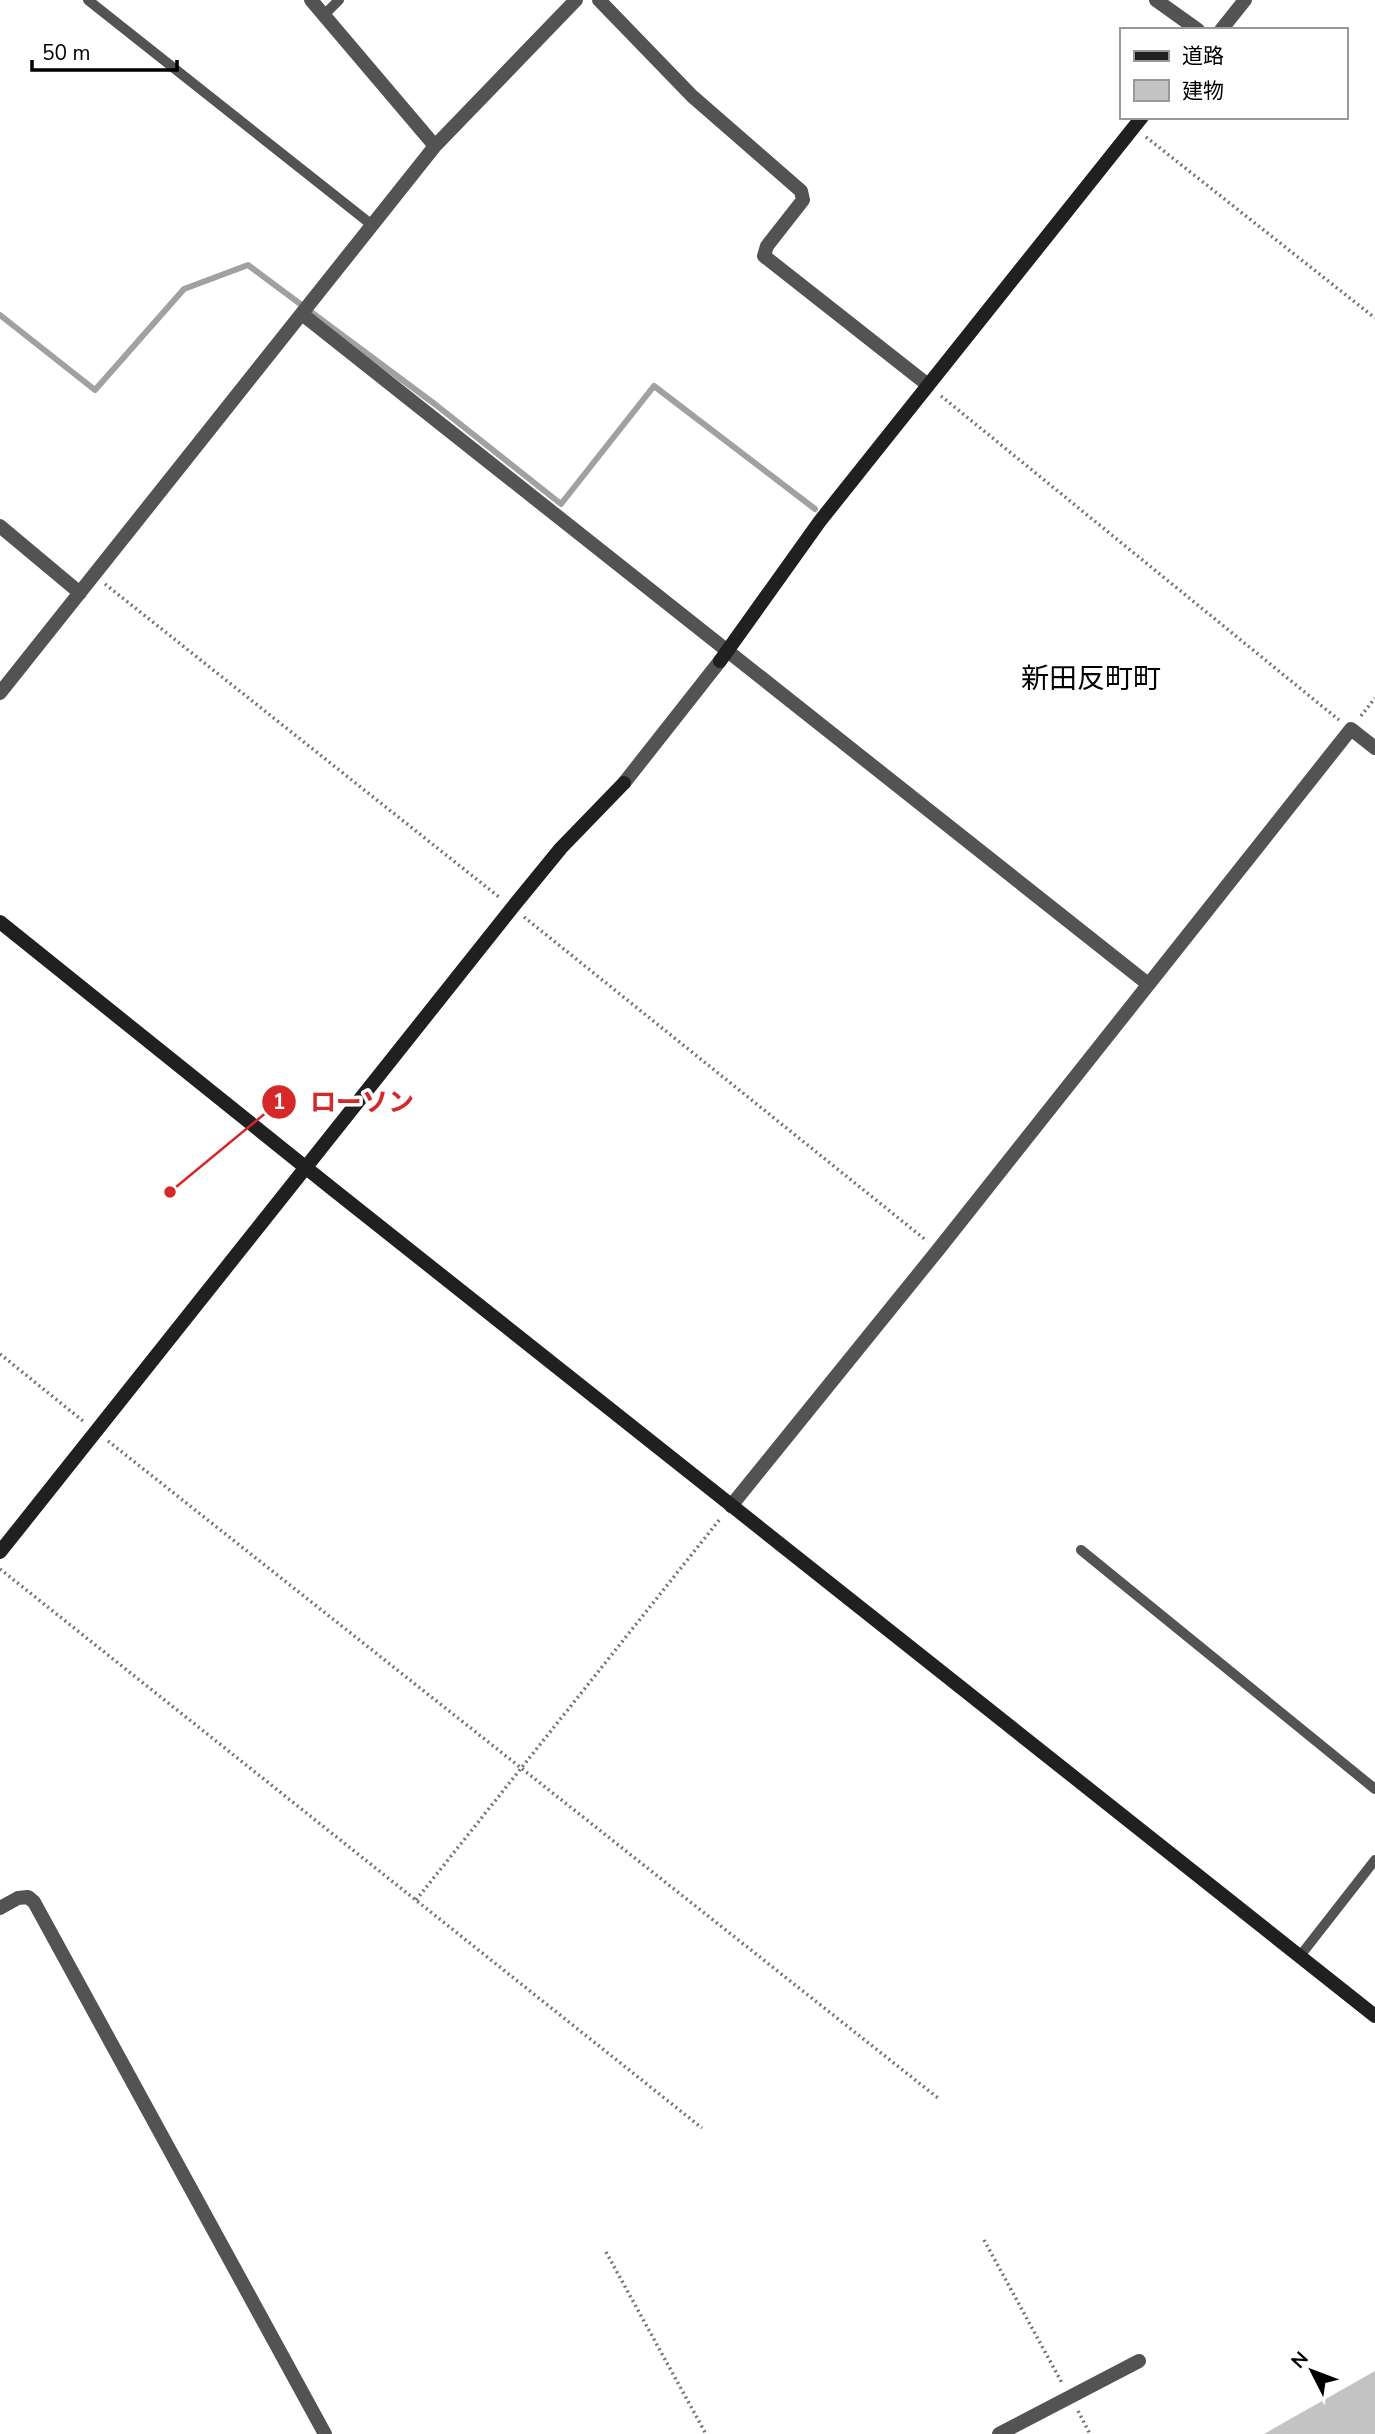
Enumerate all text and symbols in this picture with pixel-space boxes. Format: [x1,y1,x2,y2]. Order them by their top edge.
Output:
scale bar [32,28,177,72]
legend [1120,28,1347,119]
text: 50 m [42,39,91,67]
text: 道路 [1182,42,1224,70]
text: 建物 [1182,77,1224,105]
district label: 新田反町町 [1021,660,1161,698]
callout: ローソン [261,1078,428,1125]
text: ローソン [310,1085,414,1120]
text: 1 [273,1088,285,1116]
north arrow [1277,2336,1347,2406]
text: N [1286,2346,1315,2374]

